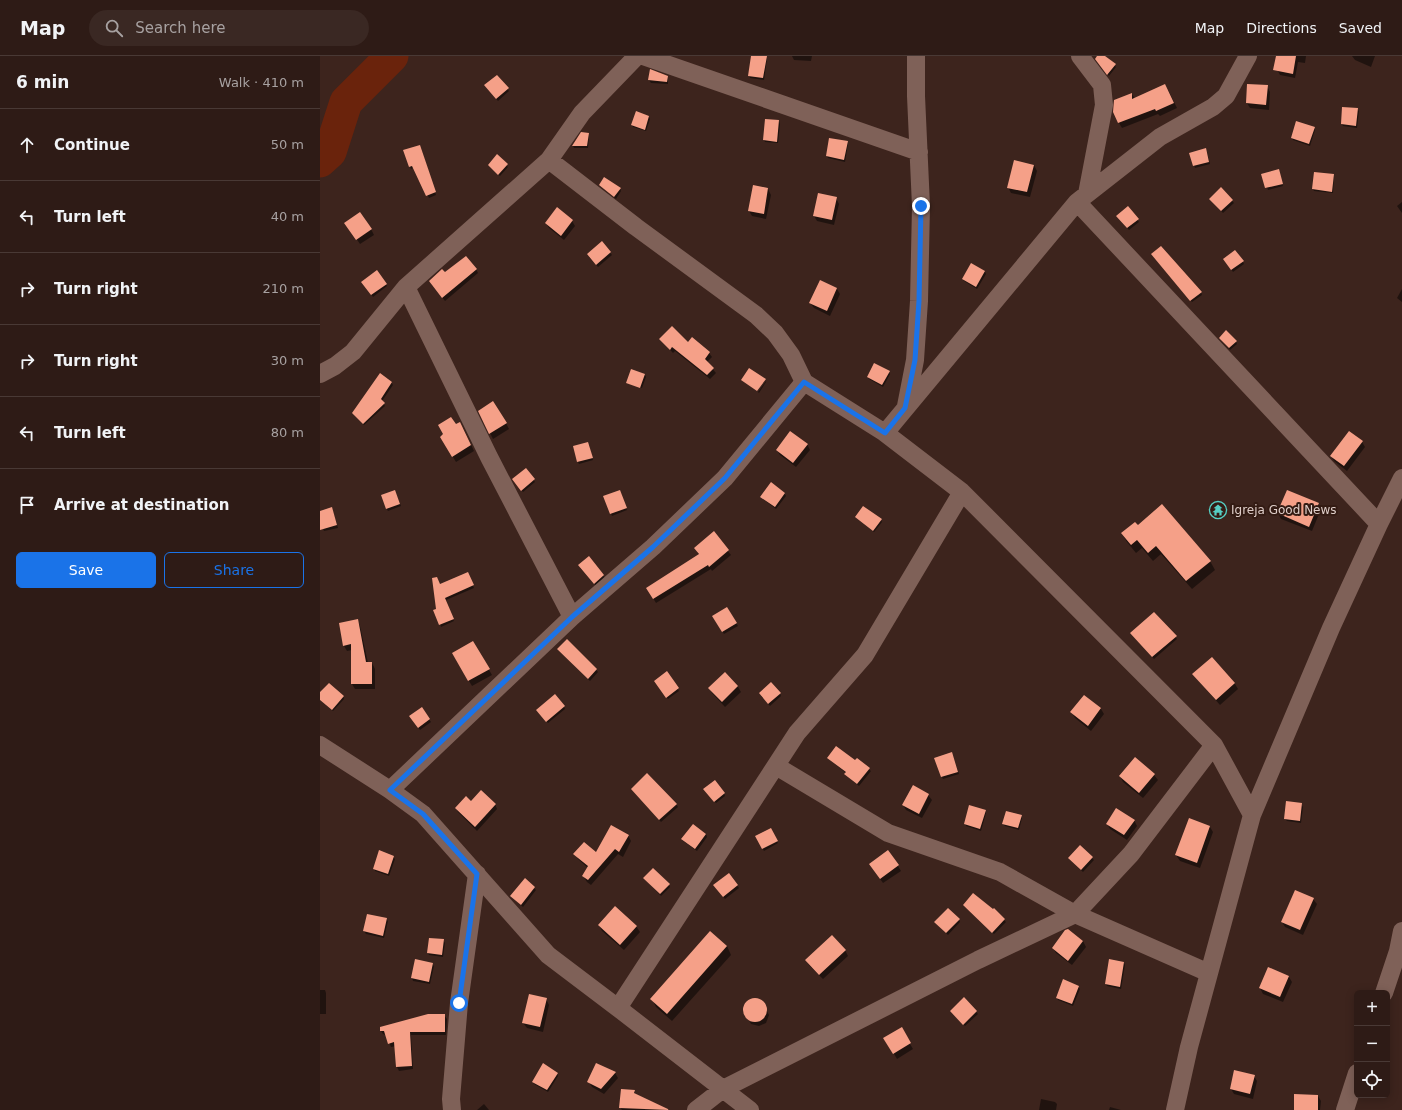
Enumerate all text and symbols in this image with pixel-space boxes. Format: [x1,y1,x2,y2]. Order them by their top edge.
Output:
search box [89,10,369,46]
text: Map [20,17,65,39]
icon: search [103,17,125,39]
text: Search here [135,19,225,37]
text: Map [1195,20,1224,36]
text: Directions [1246,20,1317,36]
text: Saved [1339,20,1382,36]
text: 6 min [16,72,69,92]
text: Walk · 410 m [219,75,304,90]
icon: ahead [16,134,38,156]
text: Continue [54,136,130,154]
text: 50 m [271,137,304,152]
route end [912,197,930,215]
icon: left [16,206,38,228]
text: Turn left [54,208,126,226]
text: 40 m [271,209,304,224]
icon: right [16,278,38,300]
text: Turn right [54,280,138,298]
text: 210 m [262,281,304,296]
icon: right [16,350,38,372]
text: Turn right [54,352,138,370]
text: 30 m [271,353,304,368]
icon: left [16,422,38,444]
text: Turn left [54,424,126,442]
text: 80 m [271,425,304,440]
icon: arrive [16,494,38,516]
text: Arrive at destination [54,496,229,514]
temple icon: Igreja Good News [1208,500,1228,520]
place label: Igreja Good News [1231,503,1337,517]
button: Save [16,552,156,588]
button: Share [164,552,304,588]
map controls [1354,990,1390,1098]
button: + [1354,990,1390,1026]
route start [450,994,468,1012]
button: − [1354,1026,1390,1062]
button: locate [1354,1062,1390,1098]

